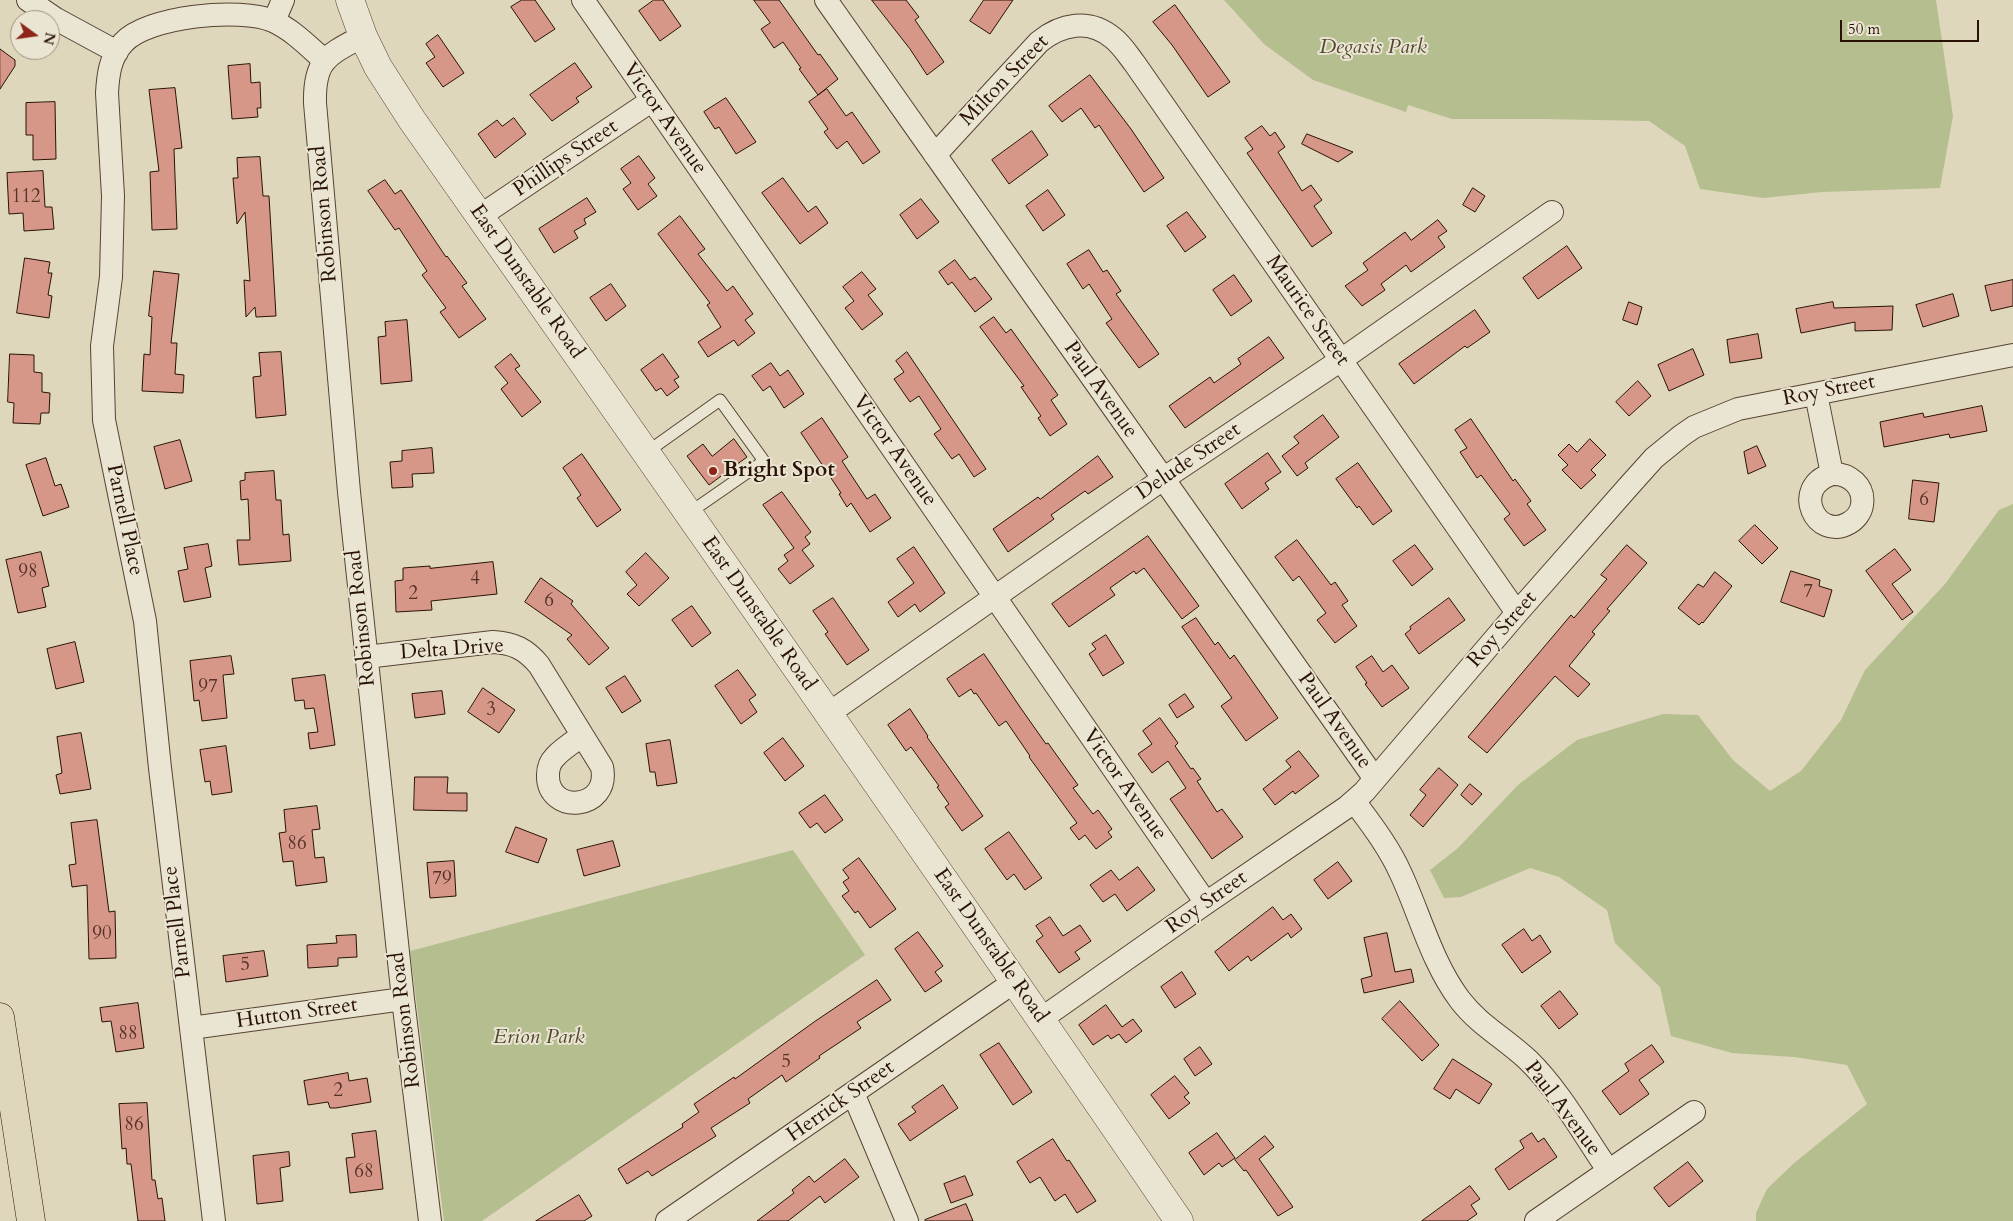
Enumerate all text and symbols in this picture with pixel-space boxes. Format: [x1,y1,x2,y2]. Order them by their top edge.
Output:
north arrow [10,10,60,60]
scale bar [1843,10,1982,42]
text: 50 m [1848,19,1880,39]
text: N [38,30,60,47]
street label: Milton Street [955,30,1055,132]
park label: Degasis Park [1319,35,1427,61]
street label: Victor Avenue [616,58,712,180]
street label: Phillips Street [509,115,623,203]
street label: Robinson Road [306,145,344,283]
house number: 112 [11,187,41,209]
street label: East Dunstable Road [463,200,589,364]
street label: Maurice Street [1260,251,1354,371]
street label: Paul Avenue [1058,337,1142,443]
street label: Roy Street [1781,370,1877,412]
street label: Victor Avenue [846,390,942,512]
street label: Delude Street [1132,418,1246,506]
place label: Bright Spot [723,458,835,484]
street label: Parnell Place [100,462,148,578]
marker: Bright Spot [707,465,719,477]
house number: 6 [1919,490,1929,512]
street label: East Dunstable Road [695,532,821,696]
street label: Robinson Road [342,549,382,687]
house number: 98 [18,562,38,584]
house number: 4 [470,569,480,591]
house number: 7 [1803,582,1813,604]
house number: 2 [408,584,418,606]
street label: Roy Street [1463,587,1543,673]
house number: 6 [544,591,554,613]
street label: Delta Drive [399,634,505,666]
street label: Paul Avenue [1292,668,1376,774]
house number: 97 [198,677,218,699]
house number: 3 [486,700,496,722]
street label: Victor Avenue [1076,724,1172,846]
house number: 86 [287,834,307,856]
street label: Parnell Place [159,864,197,980]
street label: East Dunstable Road [927,864,1053,1028]
street label: Roy Street [1162,866,1252,940]
house number: 79 [432,869,452,891]
house number: 90 [92,924,112,946]
street label: Robinson Road [385,950,427,1090]
house number: 5 [240,955,250,977]
street label: Hutton Street [235,993,359,1035]
house number: 88 [118,1024,138,1046]
park label: Erion Park [493,1025,585,1051]
house number: 5 [781,1052,791,1074]
street label: Herrick Street [782,1056,900,1148]
street label: Paul Avenue [1518,1057,1606,1161]
house number: 2 [333,1081,343,1103]
house number: 86 [124,1115,144,1137]
house number: 68 [354,1162,374,1184]

